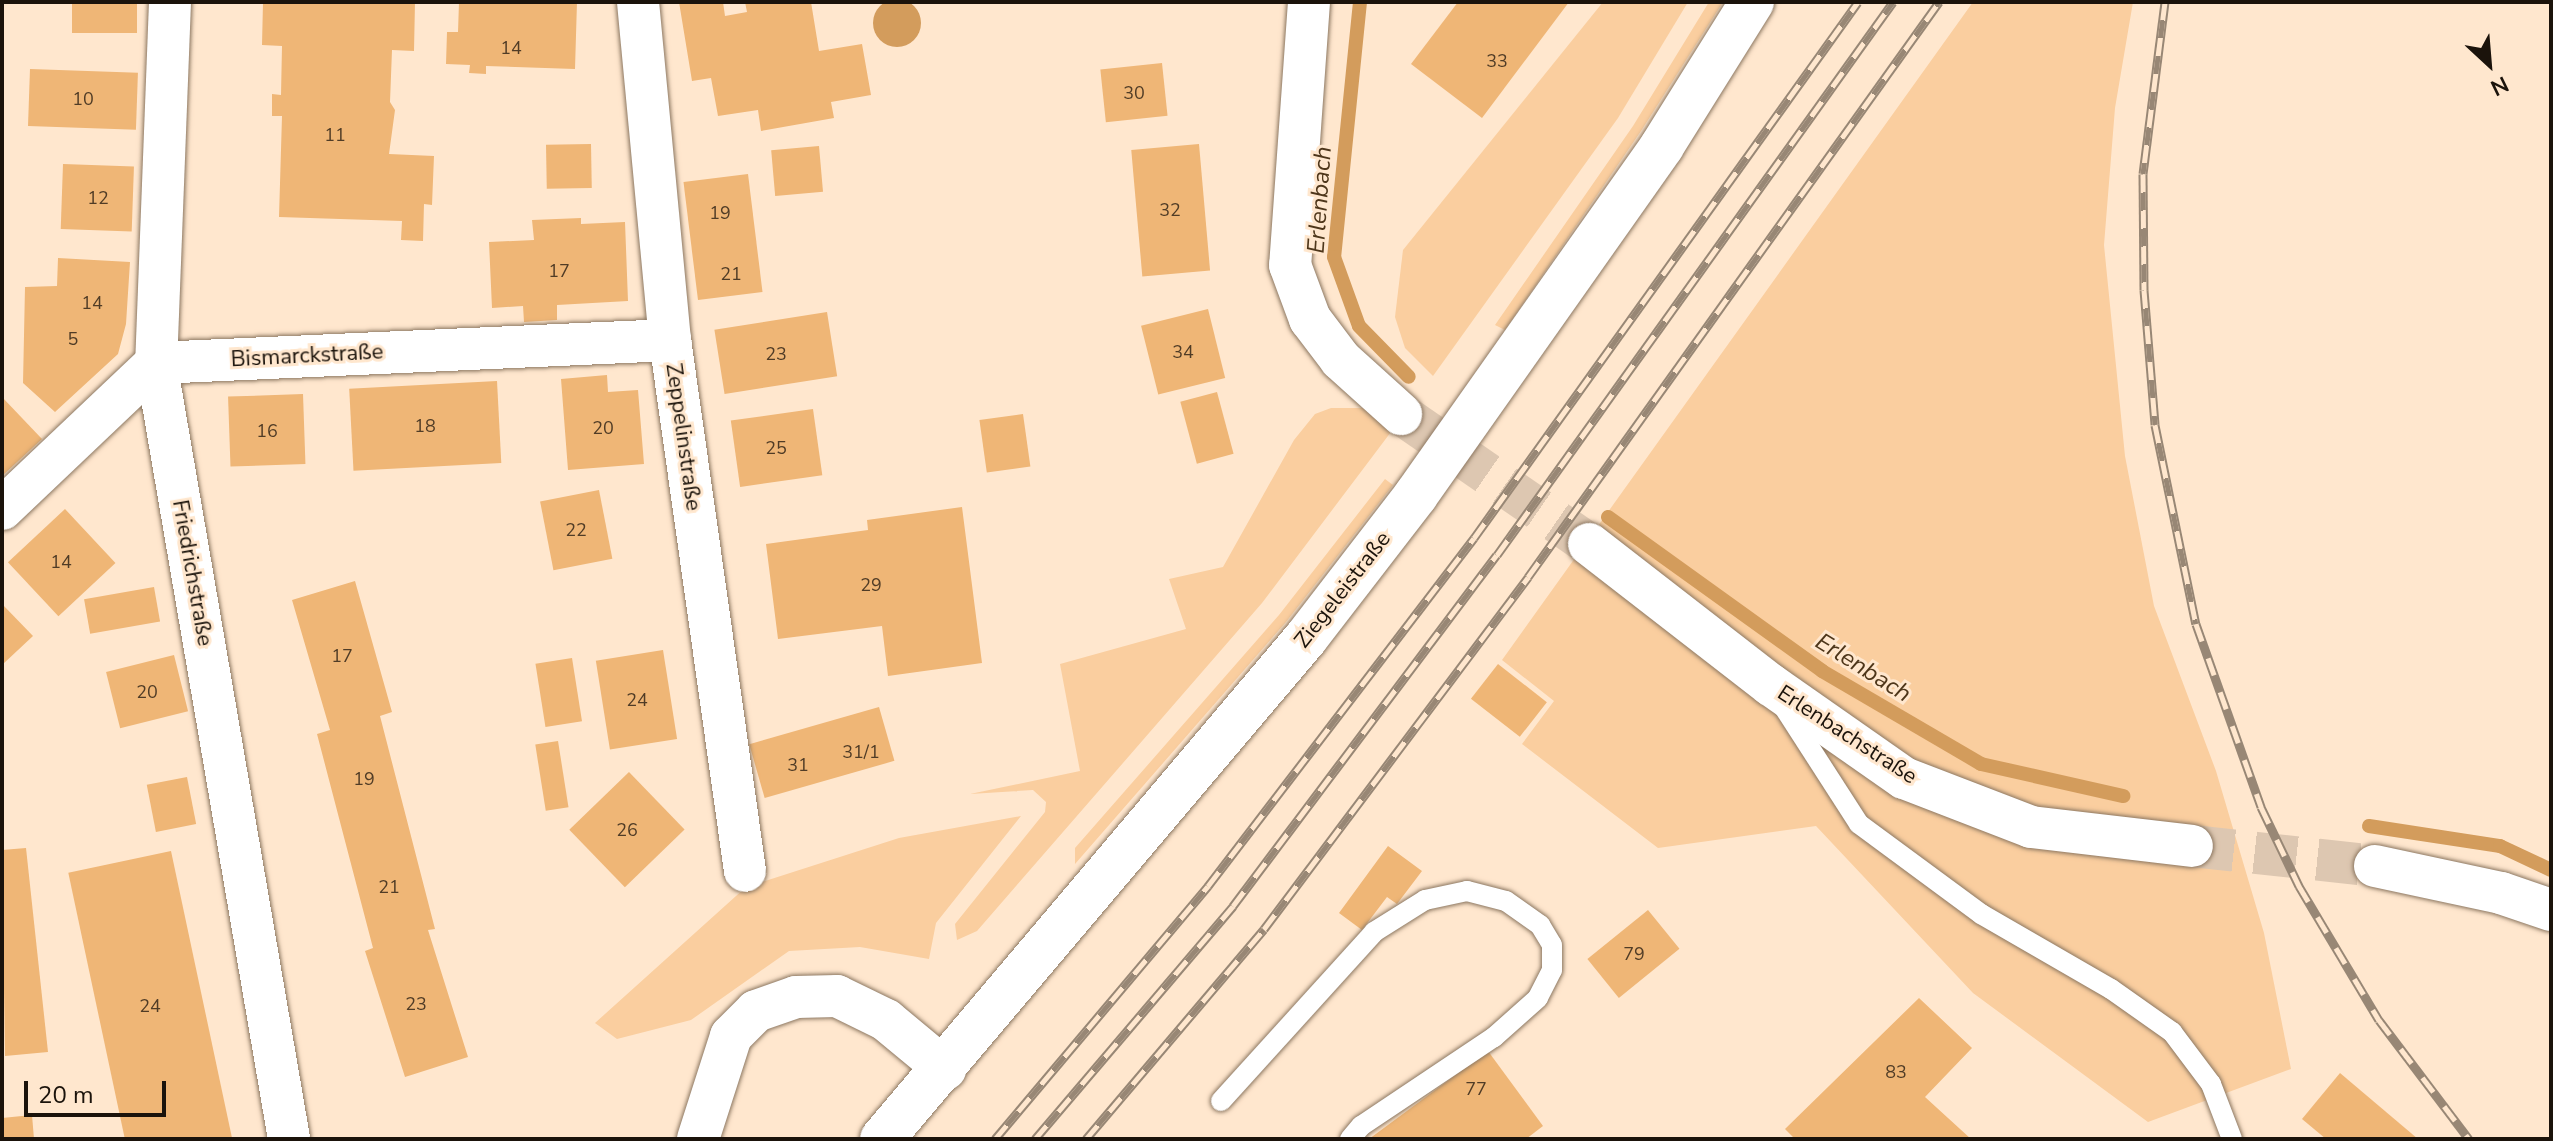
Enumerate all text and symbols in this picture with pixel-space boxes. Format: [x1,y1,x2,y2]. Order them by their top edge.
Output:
north arrow [2449,24,2529,104]
house number: 14 [500,37,522,59]
house number: 33 [1486,50,1508,72]
text: N [2486,68,2513,103]
house number: 30 [1123,82,1145,104]
house number: 10 [72,88,94,110]
house number: 11 [324,124,346,146]
water label: Erlenbach [1302,145,1338,255]
house number: 12 [87,187,109,209]
house number: 32 [1159,199,1181,221]
house number: 19 [709,202,731,224]
house number: 17 [548,260,570,282]
house number: 21 [720,263,742,285]
house number: 14 [81,292,103,314]
house number: 5 [68,328,78,350]
street label: Bismarckstraße [230,339,384,373]
house number: 34 [1172,341,1194,363]
house number: 23 [765,343,787,365]
street label: Zeppelinstraße [660,362,706,512]
house number: 18 [414,415,436,437]
house number: 20 [592,417,614,439]
house number: 16 [256,420,278,442]
house number: 25 [765,437,787,459]
street label: Friedrichstraße [166,498,218,648]
house number: 22 [565,519,587,541]
street label: Ziegeleistraße [1289,527,1397,653]
house number: 14 [50,551,72,573]
house number: 29 [860,574,882,596]
water label: Erlenbach [1810,627,1916,709]
house number: 17 [331,645,353,667]
street label: Erlenbachstraße [1772,680,1922,790]
house number: 20 [136,681,158,703]
house number: 24 [626,689,648,711]
house number: 31/1 [842,741,880,763]
house number: 31 [787,754,809,776]
house number: 19 [353,768,375,790]
house number: 26 [616,819,638,841]
house number: 21 [378,876,400,898]
house number: 79 [1623,943,1645,965]
house number: 23 [405,993,427,1015]
house number: 24 [139,995,161,1017]
house number: 83 [1885,1061,1907,1083]
scale bar [28,1065,170,1115]
house number: 77 [1465,1078,1487,1100]
text: 20 m [38,1079,94,1111]

